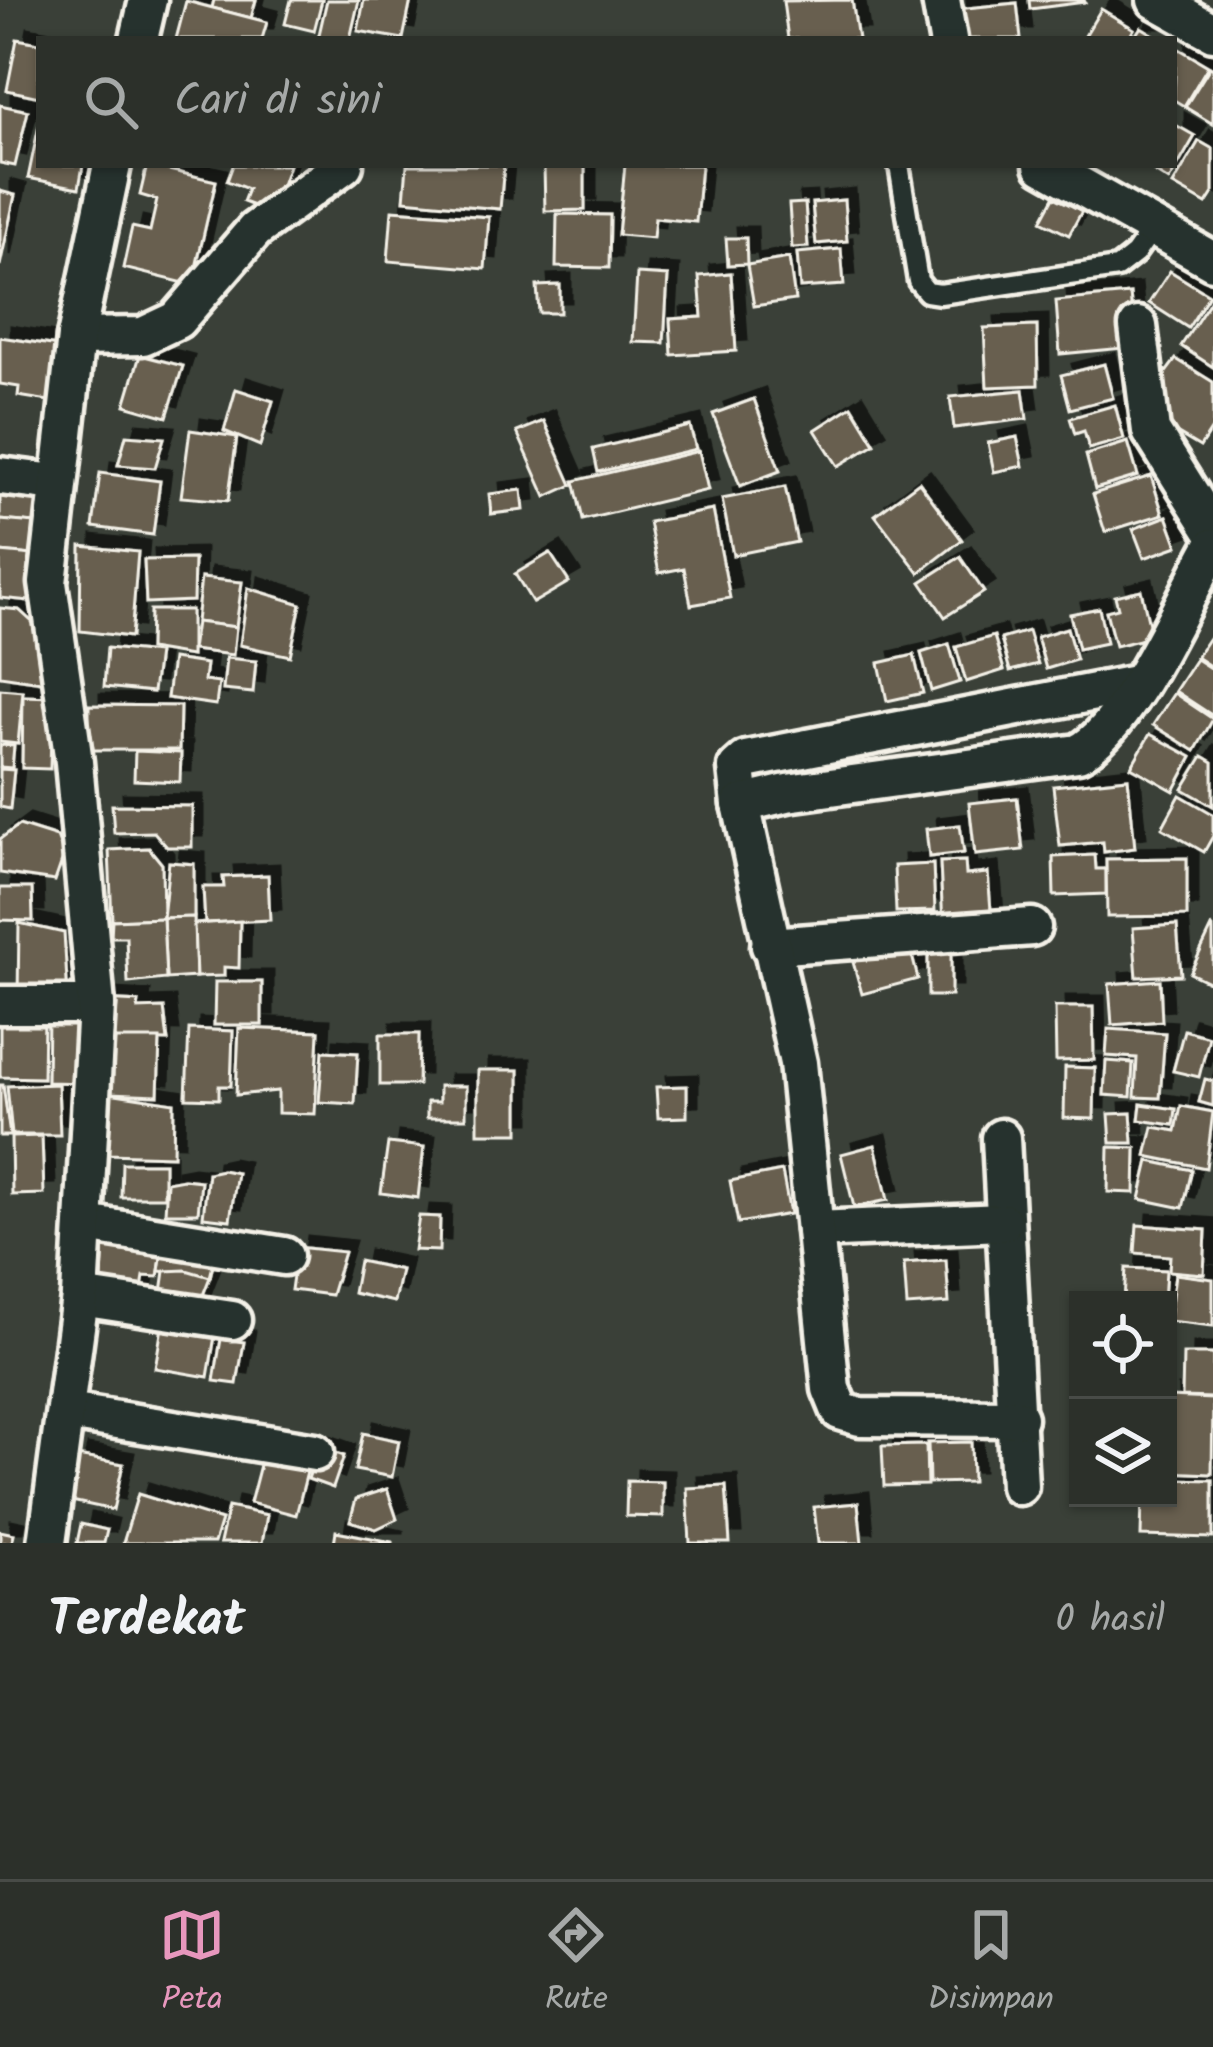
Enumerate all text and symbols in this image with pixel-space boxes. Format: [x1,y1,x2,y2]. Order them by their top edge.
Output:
search box [36,36,1177,168]
text: Cari di sini [174,66,382,138]
icon: search [78,69,144,135]
map controls [1069,1291,1177,1507]
button: locate [1069,1291,1177,1399]
button: layers [1069,1399,1177,1507]
text: Terdekat [48,1581,246,1662]
text: 0 hasil [1055,1590,1165,1652]
tab: Peta [159,1902,225,2027]
tab: Rute [543,1902,609,2027]
tab: Disimpan [928,1902,1054,2027]

